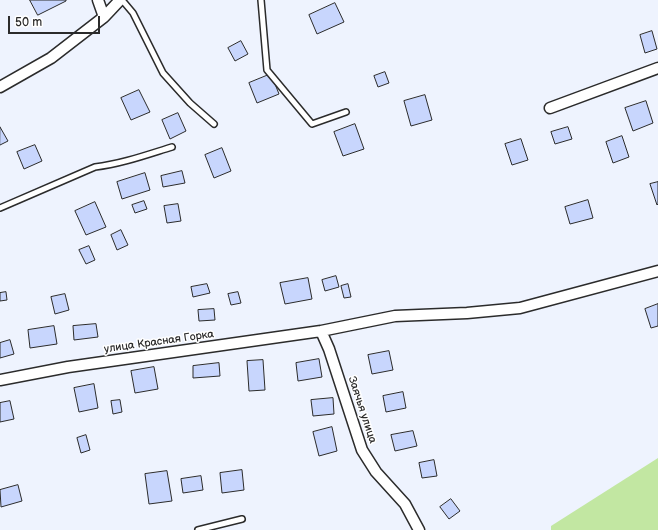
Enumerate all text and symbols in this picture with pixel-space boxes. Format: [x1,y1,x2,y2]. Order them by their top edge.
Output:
scale bar [10,8,102,34]
text: 50 m [15,15,42,30]
street label: улица Красная Горка [103,328,215,356]
street label: Заячья улица [345,375,379,445]

